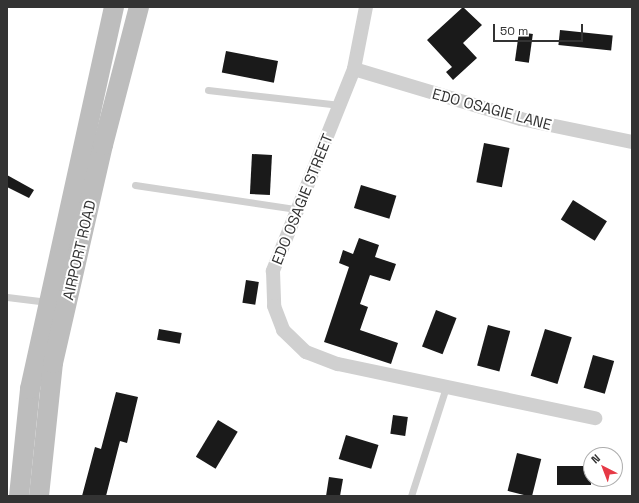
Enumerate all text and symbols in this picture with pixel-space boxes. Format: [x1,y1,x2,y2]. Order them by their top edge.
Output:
scale bar [495,16,585,42]
text: 50 m [500,23,528,39]
street label: EDO OSAGIE LANE [430,84,554,134]
street label: EDO OSAGIE STREET [268,131,336,267]
street label: AIRPORT ROAD [59,198,99,302]
north arrow [583,447,623,487]
text: N [588,451,603,466]

